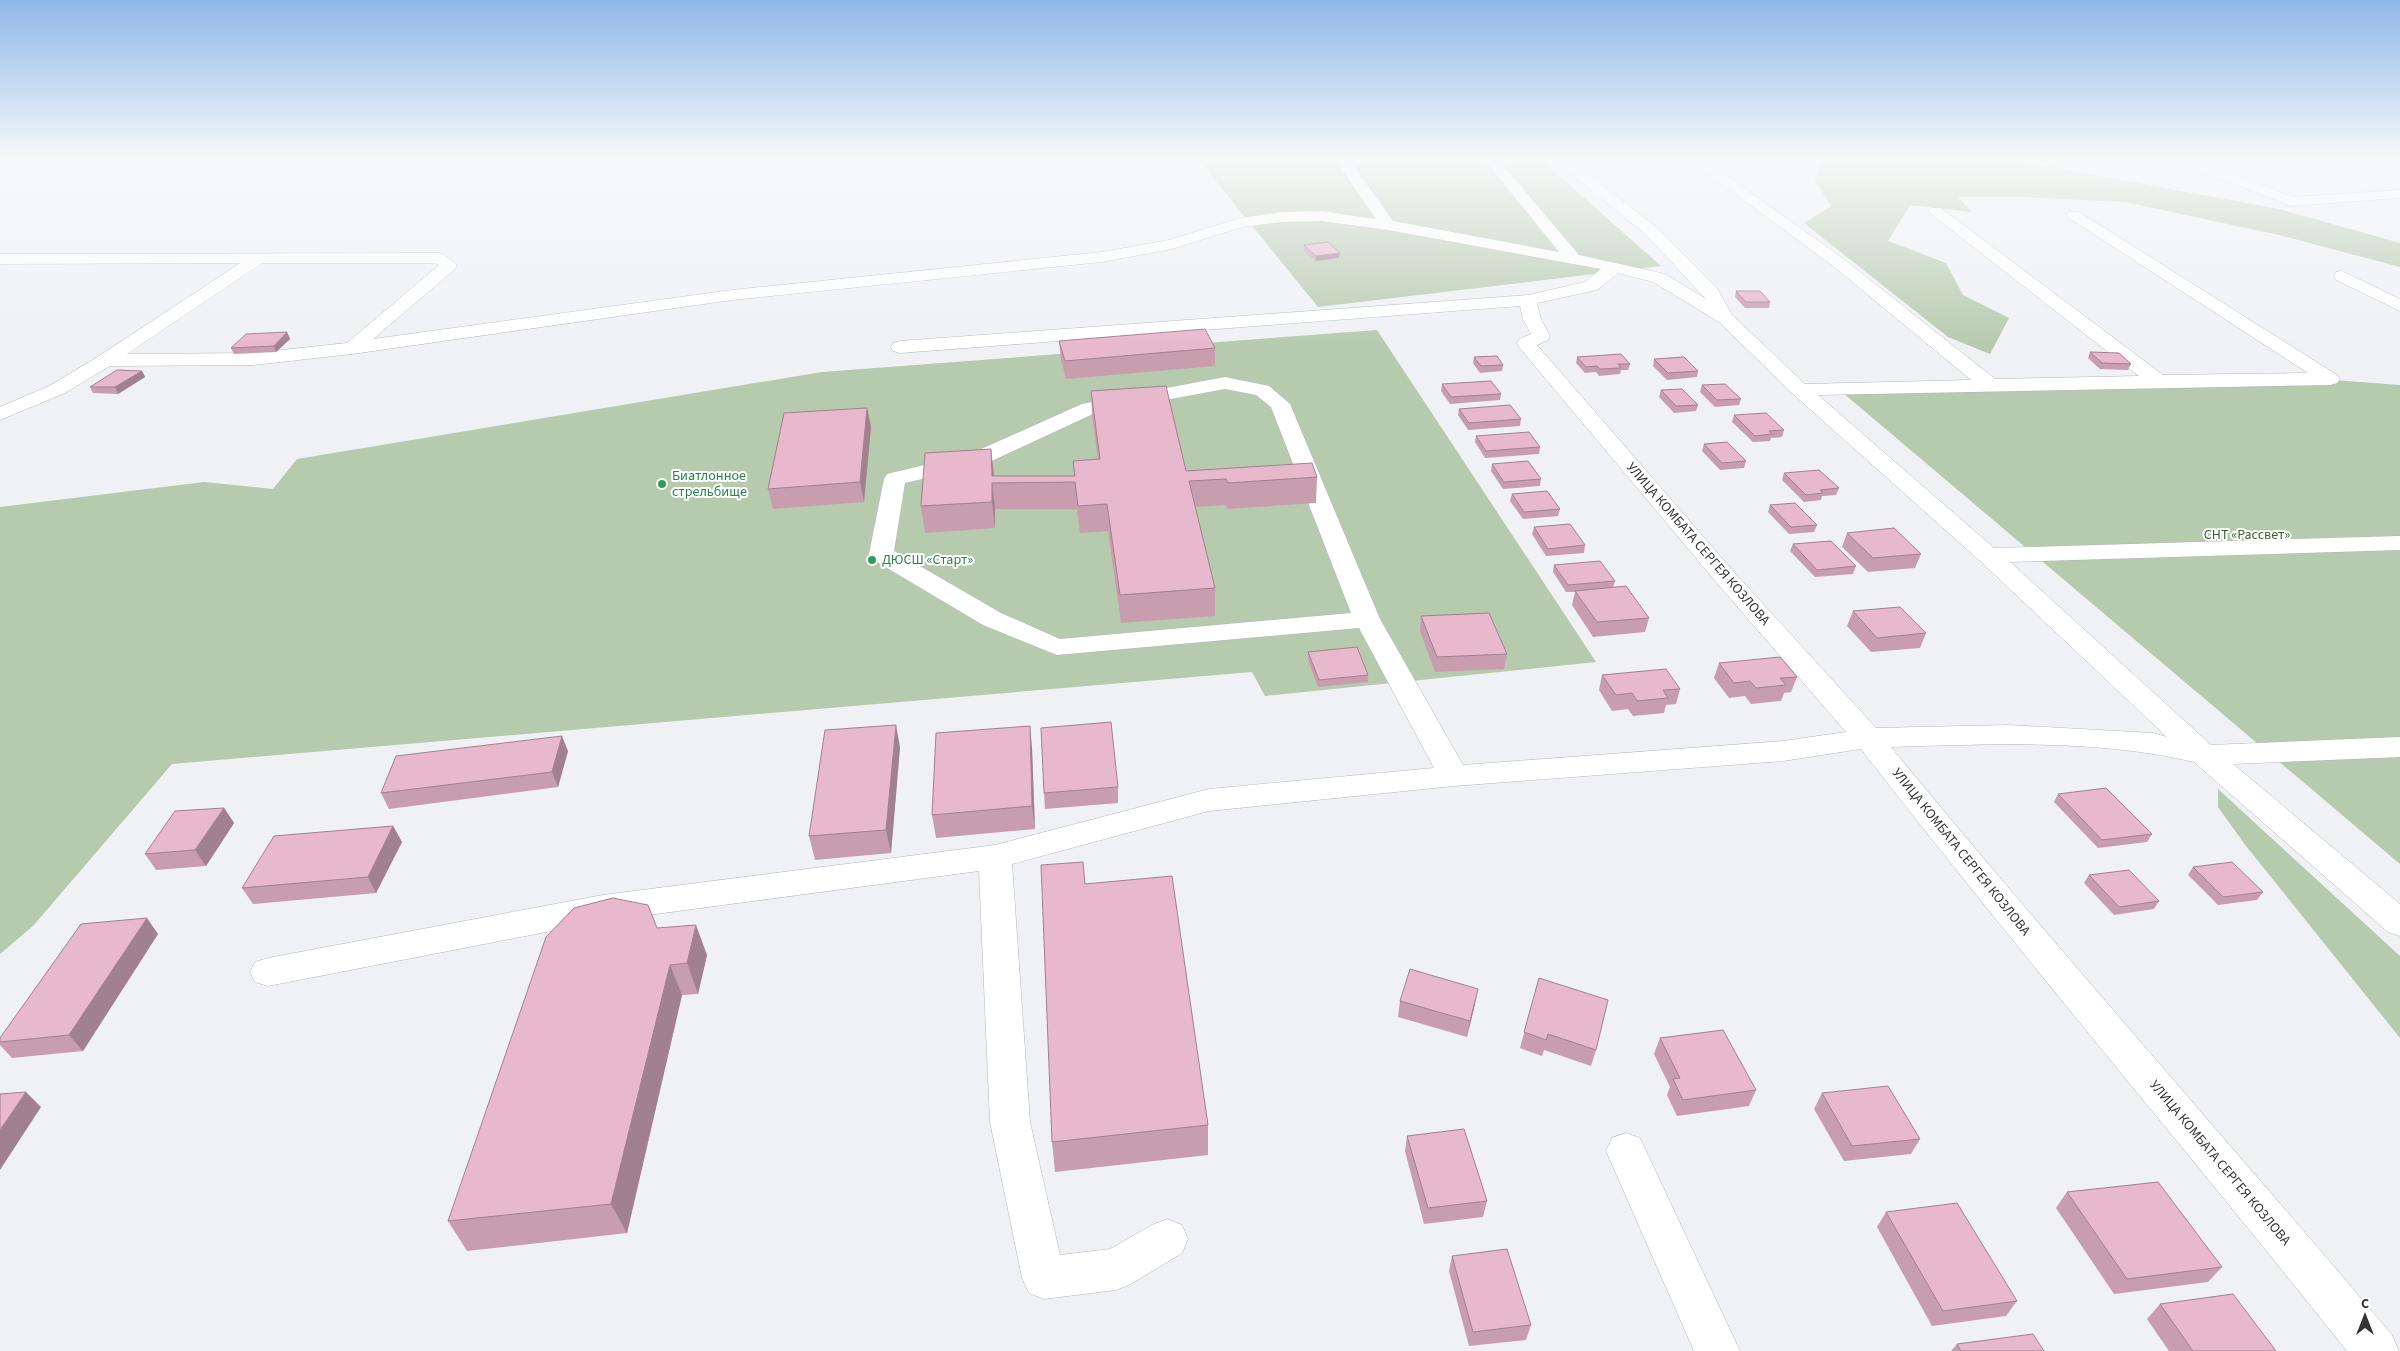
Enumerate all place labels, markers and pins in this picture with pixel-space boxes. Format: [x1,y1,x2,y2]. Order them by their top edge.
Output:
place label: Биатлонное стрельбище [672,466,747,502]
marker: Биатлонное стрельбище [656,478,668,490]
place label: ДЮСШ «Старт» [882,550,973,570]
marker: ДЮСШ «Старт» [866,554,878,566]

